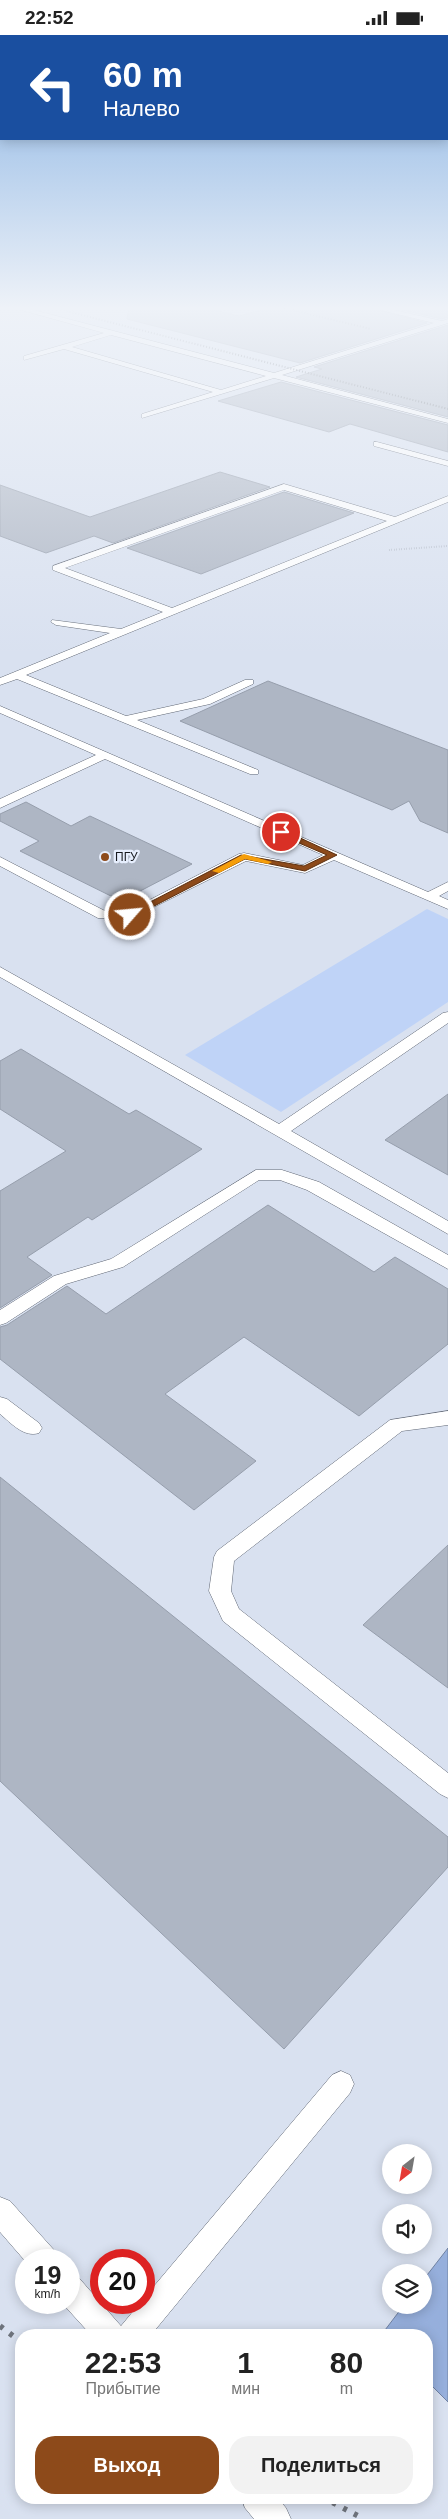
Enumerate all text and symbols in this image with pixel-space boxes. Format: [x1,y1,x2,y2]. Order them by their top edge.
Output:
text: 22:52 [25,7,74,28]
icon: left [20,55,85,120]
text: 60 m [103,55,183,94]
text: Налево [103,96,180,121]
pin [260,811,302,853]
icon: arrive [267,818,295,846]
place label: ПГУ [115,850,138,864]
marker: ПГУ [99,851,111,863]
position arrow [103,888,155,940]
north arrow [382,2144,432,2194]
map controls [382,2144,432,2314]
button: sound [382,2204,432,2254]
speed limit sign: 20 [90,2249,155,2314]
text: 19 [34,2261,61,2289]
button: layers [382,2264,432,2314]
text: km/h [34,2287,61,2301]
text: 22:53 [85,2346,162,2379]
text: 1 [237,2346,254,2379]
text: 80 [330,2346,363,2379]
text: Прибытие [86,2380,161,2397]
text: мин [231,2380,260,2397]
text: m [340,2380,353,2397]
button: Выход [35,2436,219,2494]
button: Поделиться [229,2436,413,2494]

